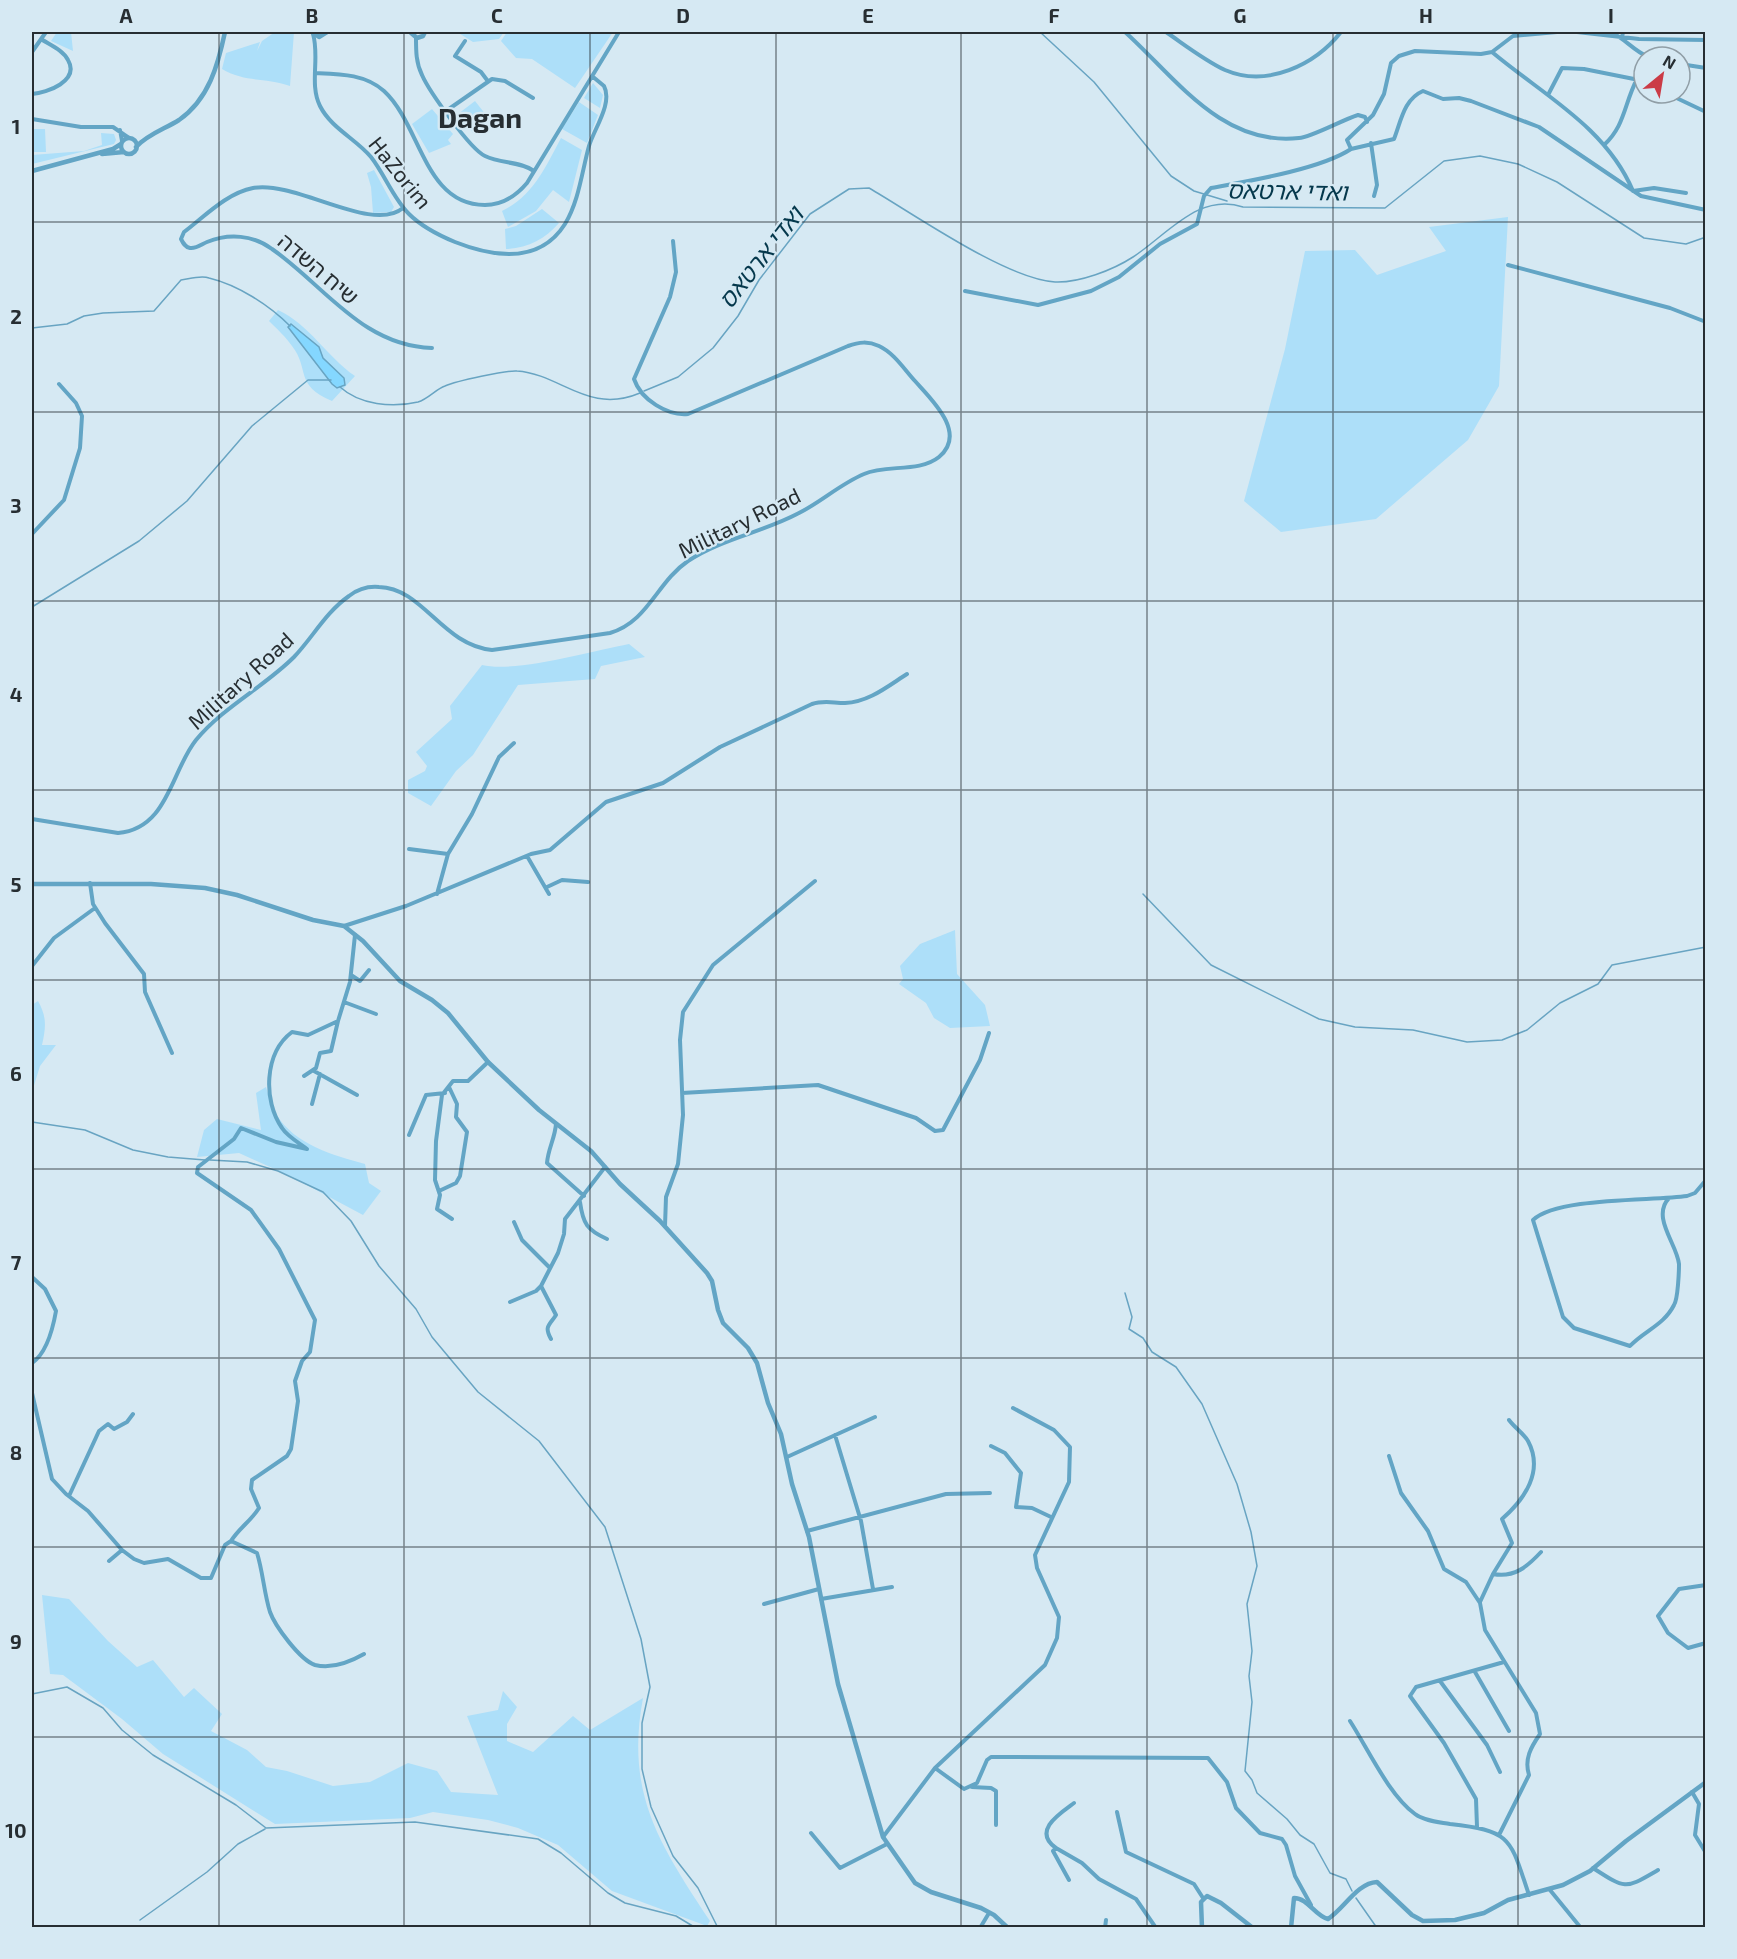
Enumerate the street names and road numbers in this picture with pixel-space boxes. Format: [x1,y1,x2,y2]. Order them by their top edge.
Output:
street label: HaZorim [364,131,438,213]
street label: שיח השדה [273,227,365,309]
street label: Military Road [674,481,804,563]
street label: Military Road [182,626,298,734]

